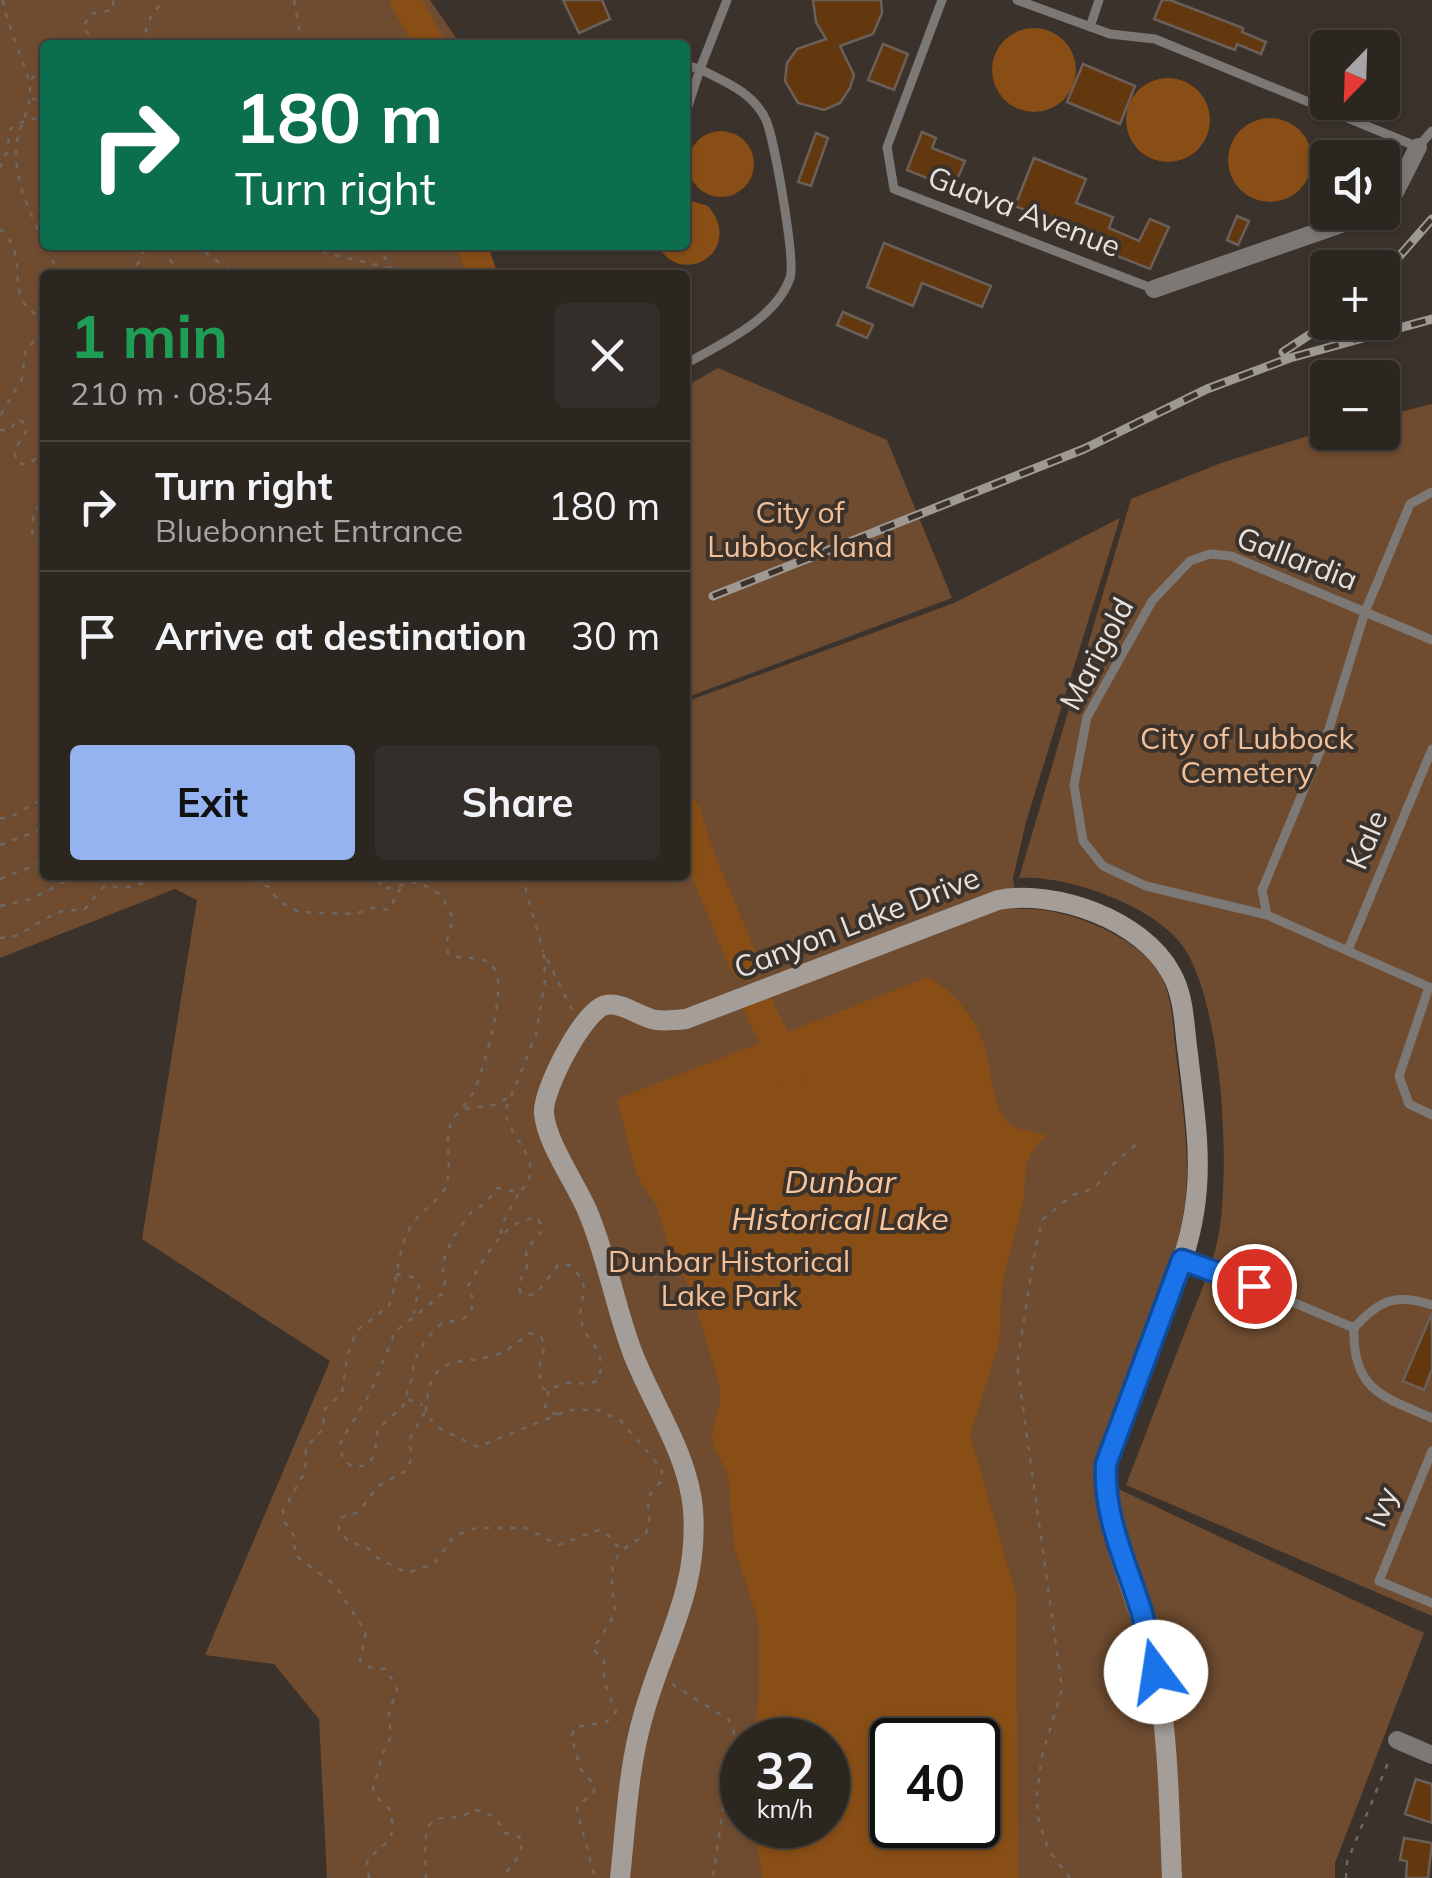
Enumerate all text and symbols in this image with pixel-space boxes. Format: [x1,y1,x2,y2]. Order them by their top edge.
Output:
north arrow [1310,30,1400,120]
map controls [1310,30,1400,450]
text: 180 m [235,73,443,161]
icon: right [70,80,200,210]
button: sound [1310,140,1400,230]
street label: Guava Avenue [923,157,1126,265]
text: Turn right [235,160,436,216]
button: + [1310,250,1400,340]
text: 1 min [70,298,228,373]
button: close [555,303,660,408]
button: − [1310,360,1400,450]
text: 210 m · 08:54 [70,373,272,413]
text: Turn right [155,462,332,510]
icon: right [70,479,125,534]
text: 180 m [548,482,660,530]
park label: City of Lubbock land [707,493,893,565]
text: Bluebonnet Entrance [155,510,463,550]
street label: Gallardia [1232,518,1363,598]
street label: Marigold [1051,591,1142,716]
icon: arrive [70,609,125,664]
text: Arrive at destination [155,612,527,660]
text: 30 m [571,612,660,660]
park label: City of Lubbock Cemetery [1140,719,1354,791]
button: Exit [70,745,355,860]
button: Share [375,745,660,860]
street label: Kale [1337,804,1395,875]
street label: Canyon Lake Drive [729,858,985,986]
water label: Dunbar Historical Lake [731,1161,949,1238]
park label: Dunbar Historical Lake Park [608,1242,850,1314]
pin [1212,1244,1297,1329]
icon: arrive [1227,1259,1282,1314]
street label: Ivy [1356,1481,1406,1532]
position arrow [1104,1620,1208,1724]
speed limit sign: 40 [870,1718,1000,1848]
text: 32 [755,1739,815,1802]
text: km/h [757,1793,813,1824]

